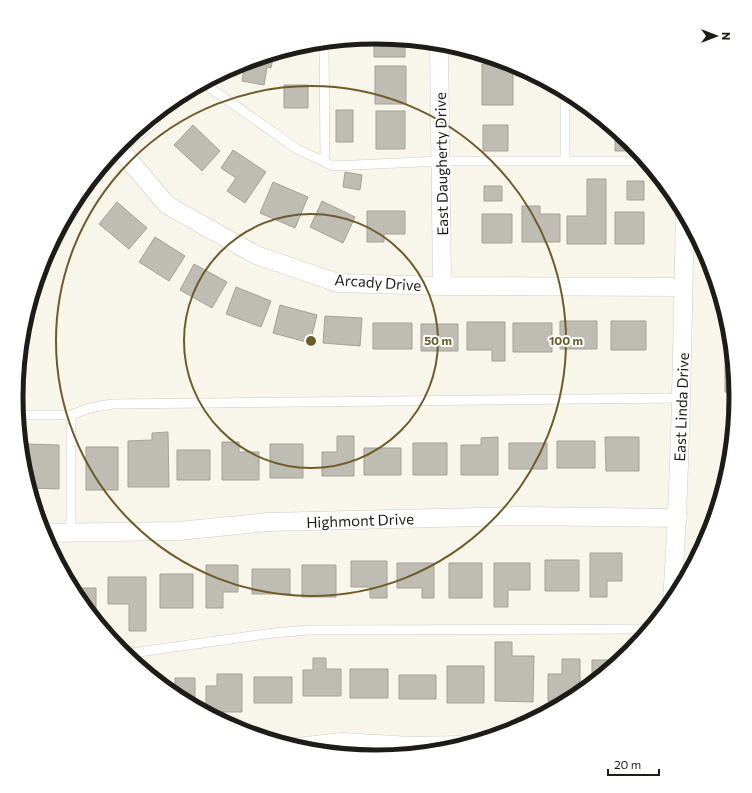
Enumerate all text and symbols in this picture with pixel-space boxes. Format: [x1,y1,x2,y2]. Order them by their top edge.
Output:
north arrow [696,16,736,56]
text: N [720,32,733,40]
street label: East Daugherty Drive [431,92,451,236]
street label: Arcady Drive [334,270,422,294]
text: 50 m [424,333,452,347]
text: 100 m [549,333,583,347]
centre of rings [304,334,318,348]
street label: East Linda Drive [670,352,692,462]
street label: Highmont Drive [306,509,414,531]
scale bar [608,751,659,777]
text: 20 m [614,757,641,771]

